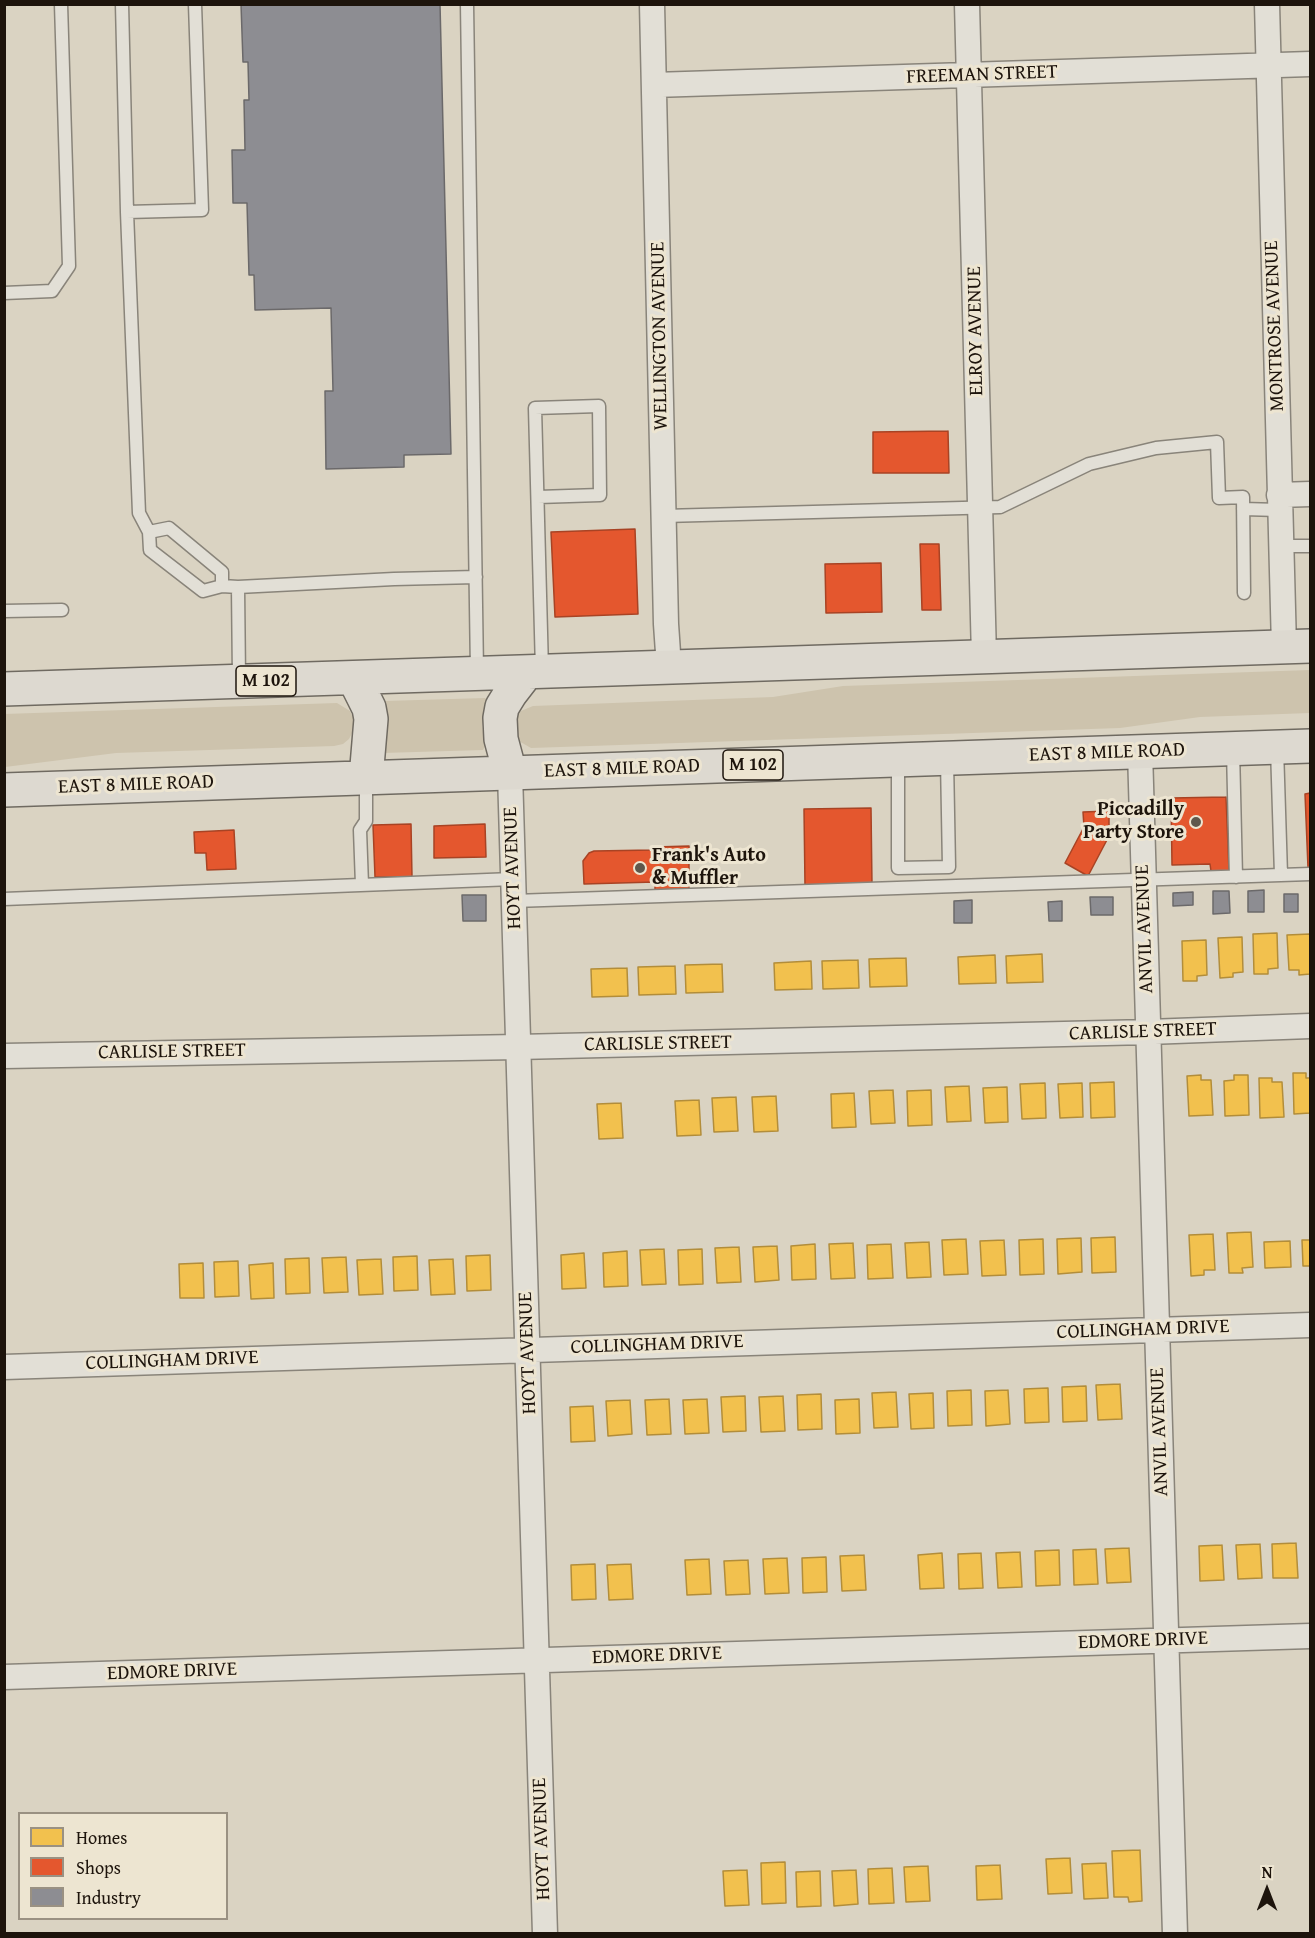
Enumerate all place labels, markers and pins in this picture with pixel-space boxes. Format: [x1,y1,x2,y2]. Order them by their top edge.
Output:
place label: Piccadilly Party Store [1083,798,1184,845]
marker: Piccadilly Party Store [1189,815,1203,829]
place label: Frank's Auto & Muffler [652,844,766,891]
marker: Frank's Auto & Muffler [633,861,647,875]

